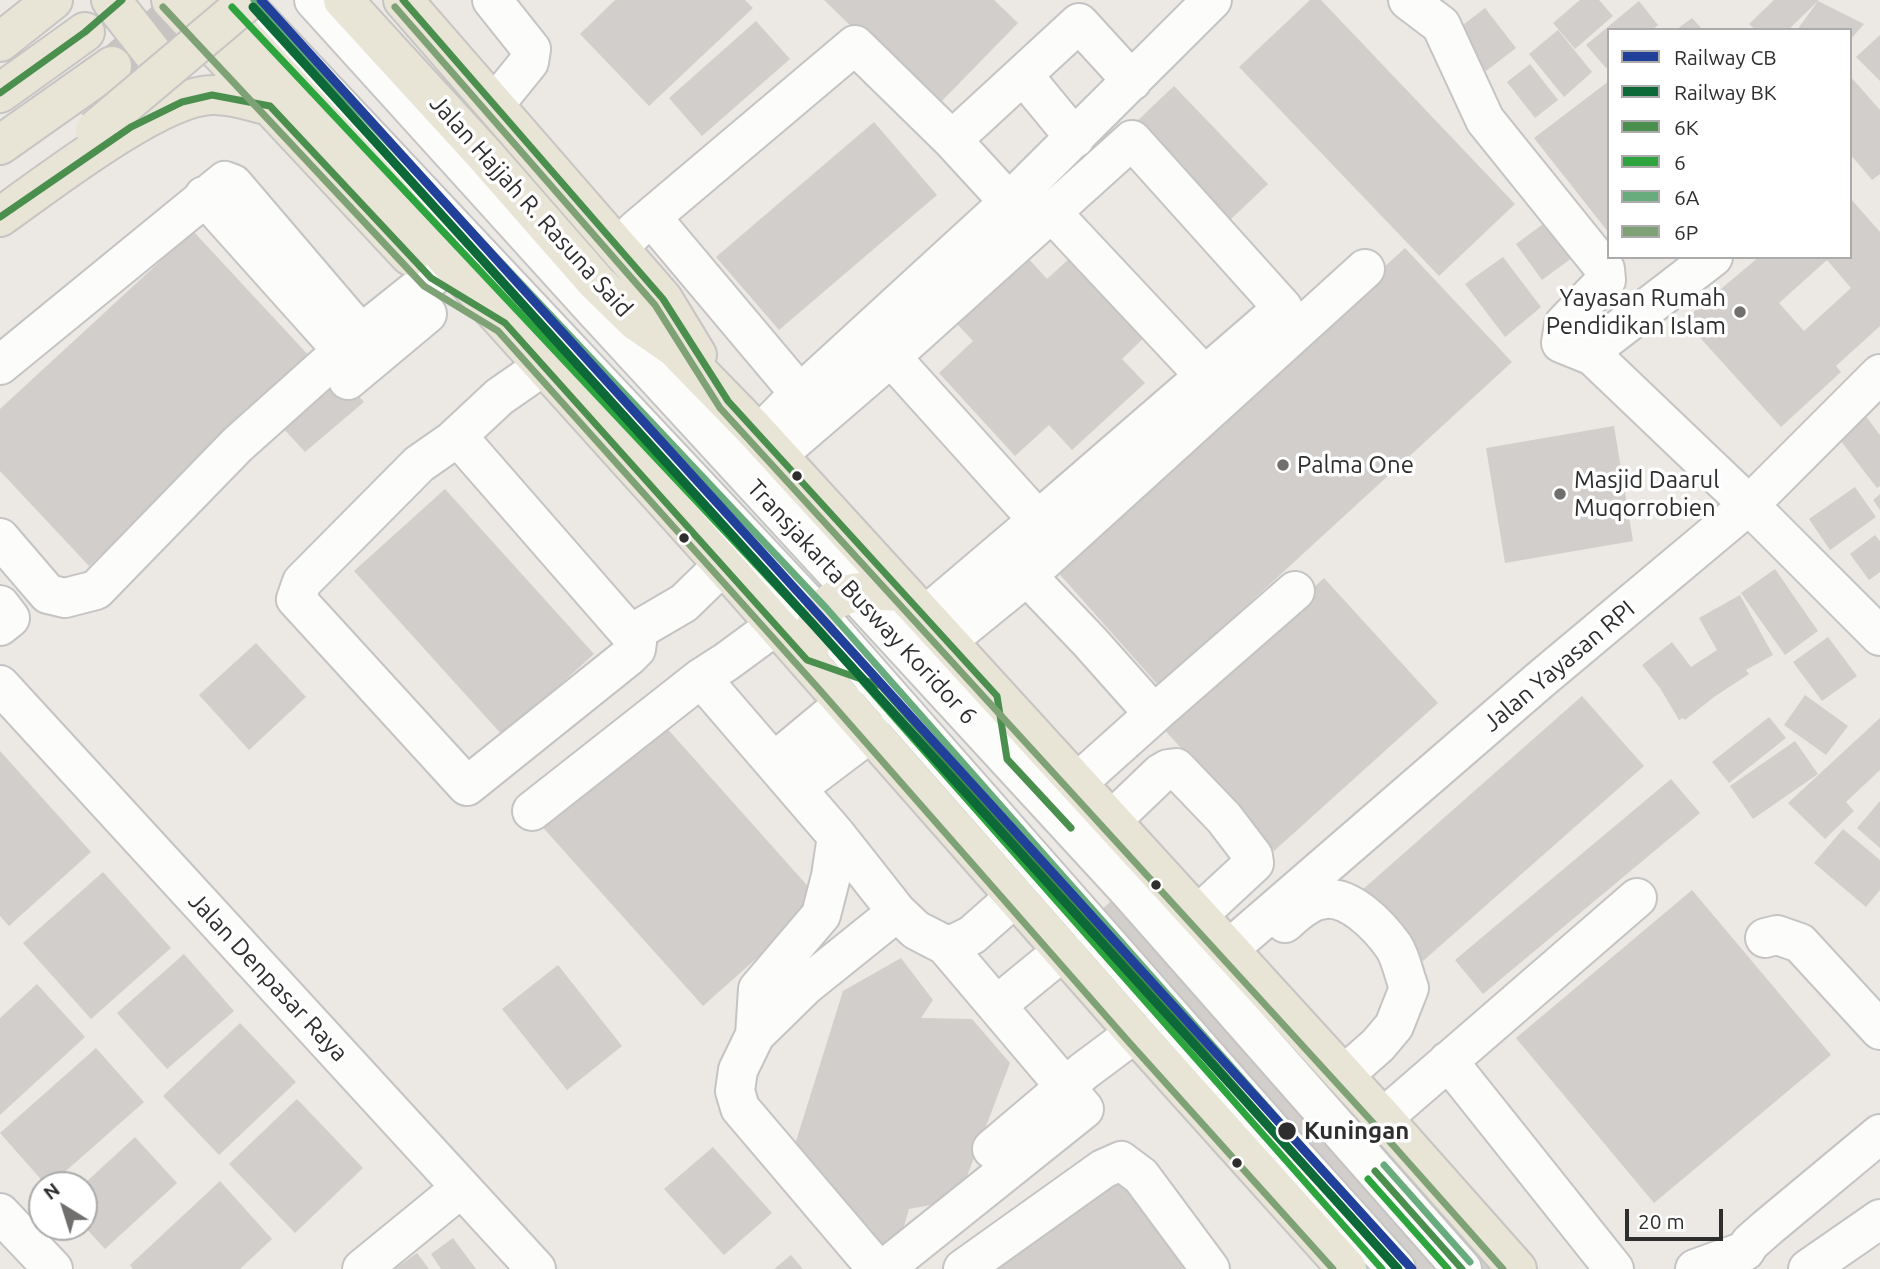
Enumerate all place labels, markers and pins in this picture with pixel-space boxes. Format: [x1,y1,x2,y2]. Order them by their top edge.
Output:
place label: Yayasan Rumah Pendidikan Islam [1546,284,1726,340]
marker: Yayasan Rumah Pendidikan Islam [1732,304,1748,320]
place label: Palma One [1297,451,1414,479]
marker: Palma One [1275,457,1291,473]
place label: Masjid Daarul Muqorrobien [1574,466,1720,522]
unlabelled marker [790,469,804,483]
marker: Masjid Daarul Muqorrobien [1552,486,1568,502]
unlabelled marker [677,531,691,545]
unlabelled marker [1149,878,1163,892]
place label: Kuningan [1304,1117,1409,1145]
marker: Kuningan [1276,1120,1298,1142]
unlabelled marker [1230,1156,1244,1170]

